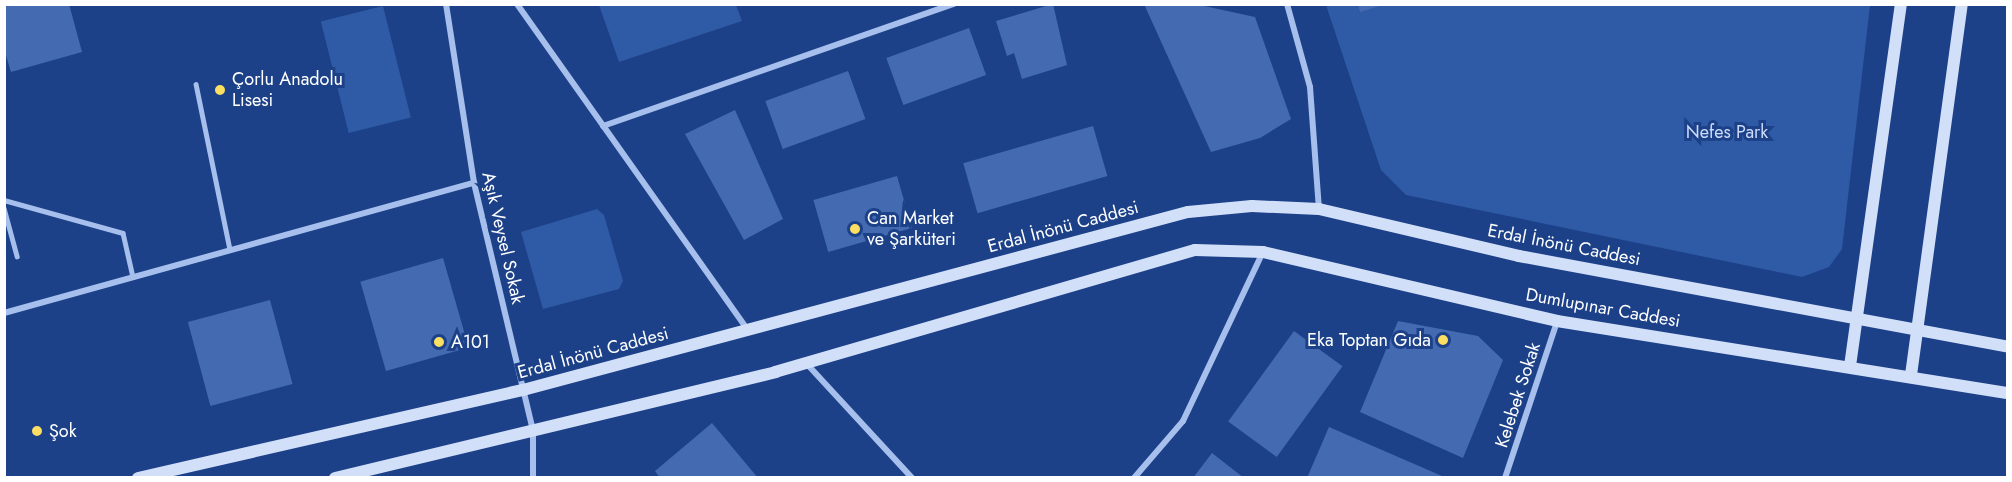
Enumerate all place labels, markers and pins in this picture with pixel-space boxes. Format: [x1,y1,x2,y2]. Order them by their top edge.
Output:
place label: Çorlu Anadolu Lisesi [232,69,343,112]
marker: Çorlu Anadolu Lisesi [213,83,227,97]
place label: Can Market ve Şarküteri [867,208,956,250]
marker: Can Market ve Şarküteri [848,222,862,236]
place label: Eka Toptan Gıda [1307,329,1431,351]
place label: A101 [451,331,490,353]
marker: Eka Toptan Gıda [1436,333,1450,347]
marker: A101 [432,335,446,349]
place label: Şok [49,420,77,442]
marker: Şok [30,424,44,438]

